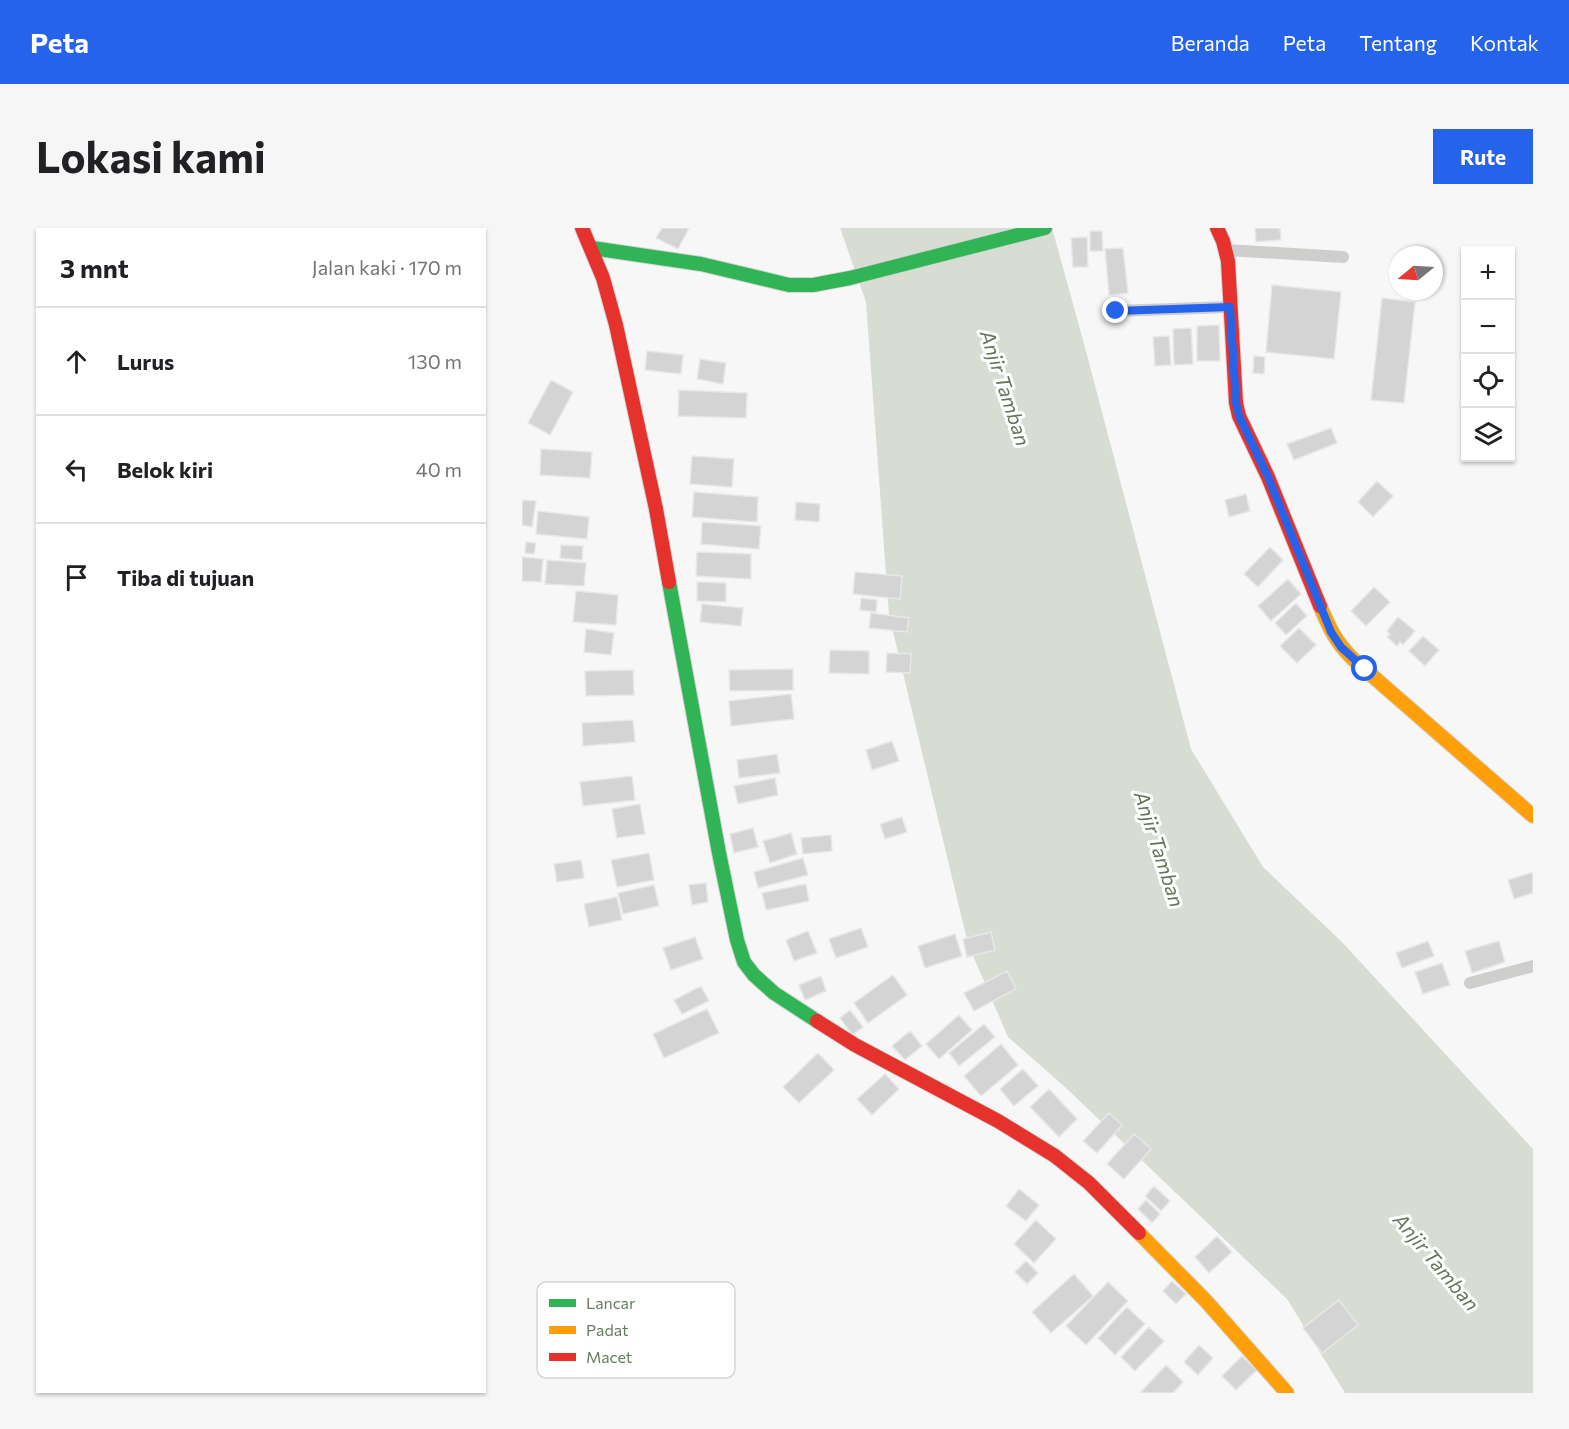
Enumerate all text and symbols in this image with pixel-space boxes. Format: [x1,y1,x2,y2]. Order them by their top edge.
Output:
text: Peta [30,25,89,59]
text: Beranda [1171,30,1250,55]
text: Peta [1283,30,1326,55]
text: Tentang [1359,30,1437,55]
text: Kontak [1470,30,1539,55]
button: Rute [1433,129,1533,184]
text: Lokasi kami [36,130,266,182]
north arrow [1389,246,1443,300]
map controls [1461,246,1515,462]
button: + [1461,246,1515,300]
text: 3 mnt [60,252,129,283]
text: Jalan kaki · 170 m [312,255,462,279]
route end [1102,297,1128,323]
button: − [1461,300,1515,354]
water label: Anjir Tamban [976,326,1036,449]
icon: ahead [60,345,93,378]
text: Lurus [117,348,174,375]
text: 130 m [408,349,462,373]
button: locate [1461,354,1515,408]
button: layers [1461,408,1515,462]
icon: left [60,453,93,486]
text: Belok kiri [117,456,213,483]
text: 40 m [416,457,462,481]
icon: arrive [60,561,93,594]
text: Tiba di tujuan [117,564,254,591]
route start [1351,655,1377,681]
water label: Anjir Tamban [1130,787,1190,910]
water label: Anjir Tamban [1388,1207,1485,1315]
legend [537,1282,735,1378]
text: Lancar [586,1293,636,1312]
text: Padat [586,1320,629,1339]
text: Macet [586,1347,633,1366]

